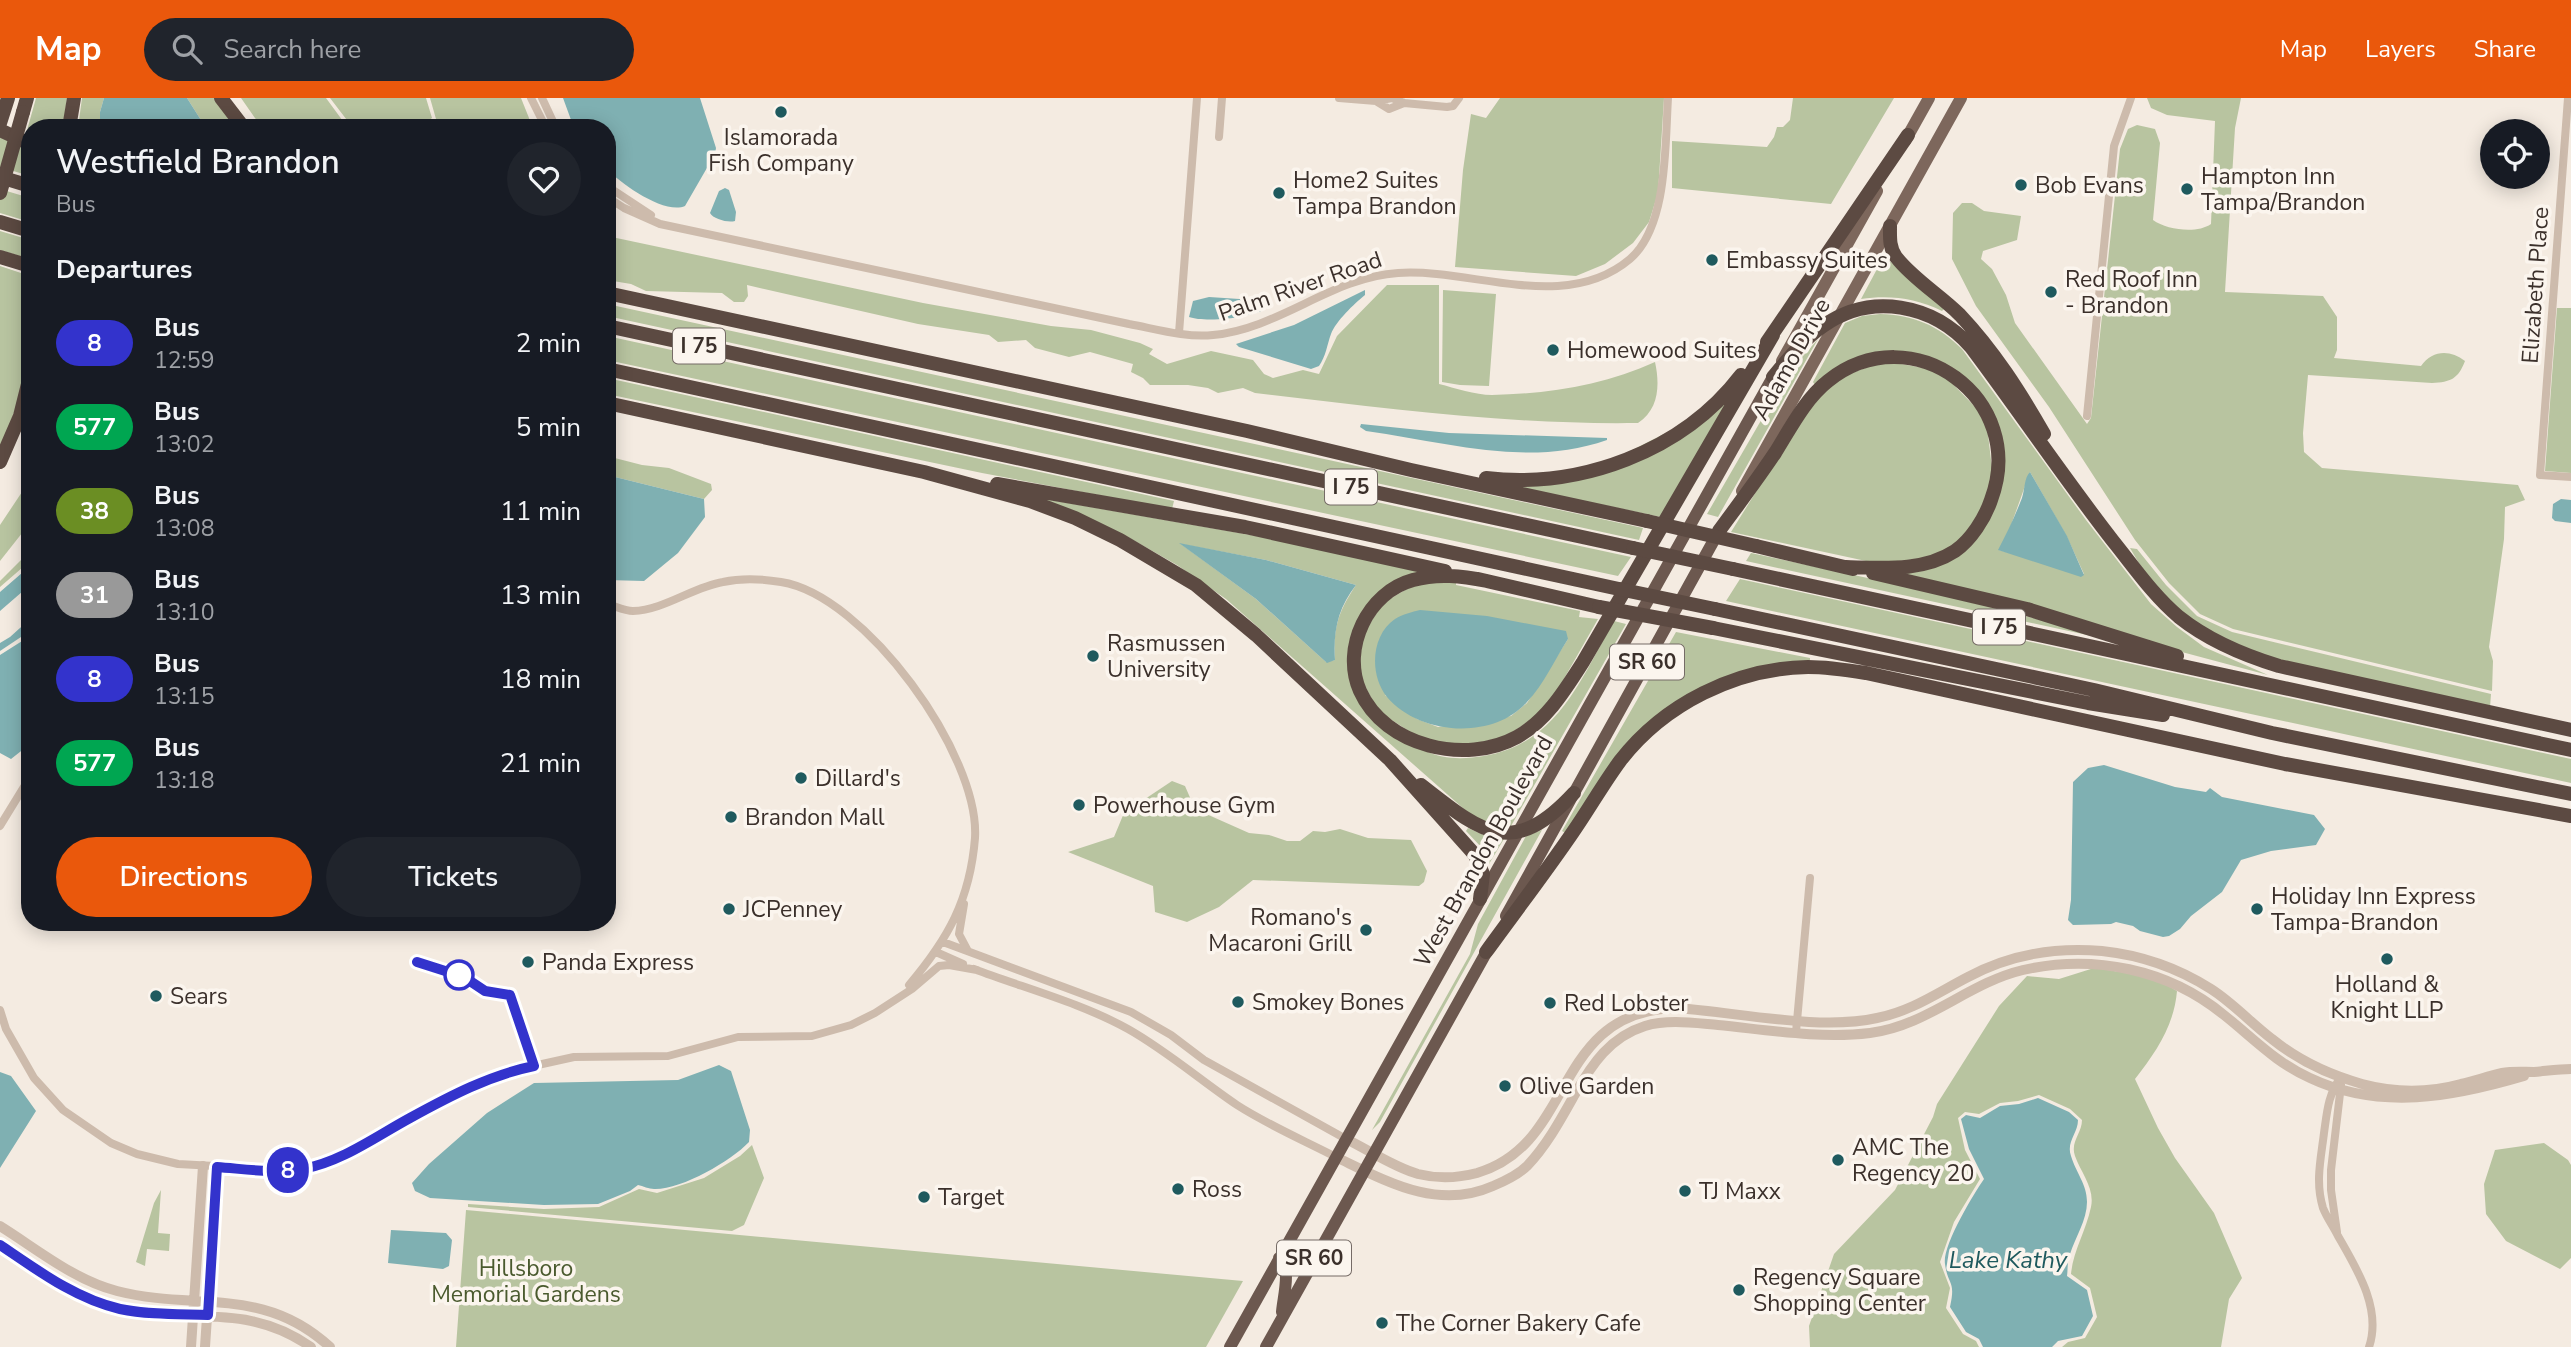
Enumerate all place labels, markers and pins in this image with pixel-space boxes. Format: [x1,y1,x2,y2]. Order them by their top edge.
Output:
marker: Islamorada Fish Company [773,104,789,120]
place label: Islamorada Fish Company [708,122,854,179]
place label: Hampton Inn Tampa/Brandon [2201,161,2365,218]
place label: Home2 Suites Tampa Brandon [1293,165,1457,222]
place label: Bob Evans [2035,170,2144,201]
marker: Bob Evans [2013,177,2029,193]
marker: Hampton Inn Tampa/Brandon [2179,181,2195,197]
marker: Home2 Suites Tampa Brandon [1271,185,1287,201]
place label: Embassy Suites [1726,245,1888,276]
marker: Embassy Suites [1704,252,1720,268]
place label: Red Roof Inn - Brandon [2065,264,2198,321]
marker: Red Roof Inn - Brandon [2043,284,2059,300]
place label: Homewood Suites [1567,335,1757,366]
marker: Homewood Suites [1545,342,1561,358]
place label: Rasmussen University [1107,628,1226,685]
marker: Rasmussen University [1085,648,1101,664]
place label: Dillard's [815,763,901,794]
marker: Dillard's [793,770,809,786]
place label: Powerhouse Gym [1093,790,1275,821]
marker: Powerhouse Gym [1071,797,1087,813]
place label: Brandon Mall [745,802,885,833]
marker: Brandon Mall [723,809,739,825]
place label: Holiday Inn Express Tampa-Brandon [2271,881,2476,938]
place label: JCPenney [742,894,842,925]
marker: JCPenney [721,901,737,917]
marker: Holiday Inn Express Tampa-Brandon [2249,901,2265,917]
place label: Romano's Macaroni Grill [1208,902,1352,959]
marker: Romano's Macaroni Grill [1358,922,1374,938]
place label: Panda Express [542,947,694,978]
marker: Holland & Knight LLP [2379,951,2395,967]
marker: Panda Express [520,954,536,970]
unlabelled marker [444,960,474,990]
place label: Holland & Knight LLP [2331,969,2443,1026]
place label: Sears [170,981,228,1012]
place label: Smokey Bones [1252,987,1404,1018]
marker: Sears [148,988,164,1004]
place label: Red Lobster [1564,988,1689,1019]
marker: Smokey Bones [1230,994,1246,1010]
marker: Red Lobster [1542,995,1558,1011]
place label: Olive Garden [1519,1071,1654,1102]
marker: Olive Garden [1497,1078,1513,1094]
place label: AMC The Regency 20 [1852,1132,1974,1189]
marker: AMC The Regency 20 [1830,1152,1846,1168]
place label: Ross [1192,1174,1242,1205]
place label: TJ Maxx [1699,1176,1781,1207]
marker: Ross [1170,1181,1186,1197]
place label: Target [938,1182,1005,1213]
marker: TJ Maxx [1677,1183,1693,1199]
marker: Target [916,1189,932,1205]
place label: Regency Square Shopping Center [1753,1262,1927,1319]
marker: Regency Square Shopping Center [1731,1282,1747,1298]
place label: The Corner Bakery Cafe [1396,1308,1641,1339]
marker: The Corner Bakery Cafe [1374,1315,1390,1331]

